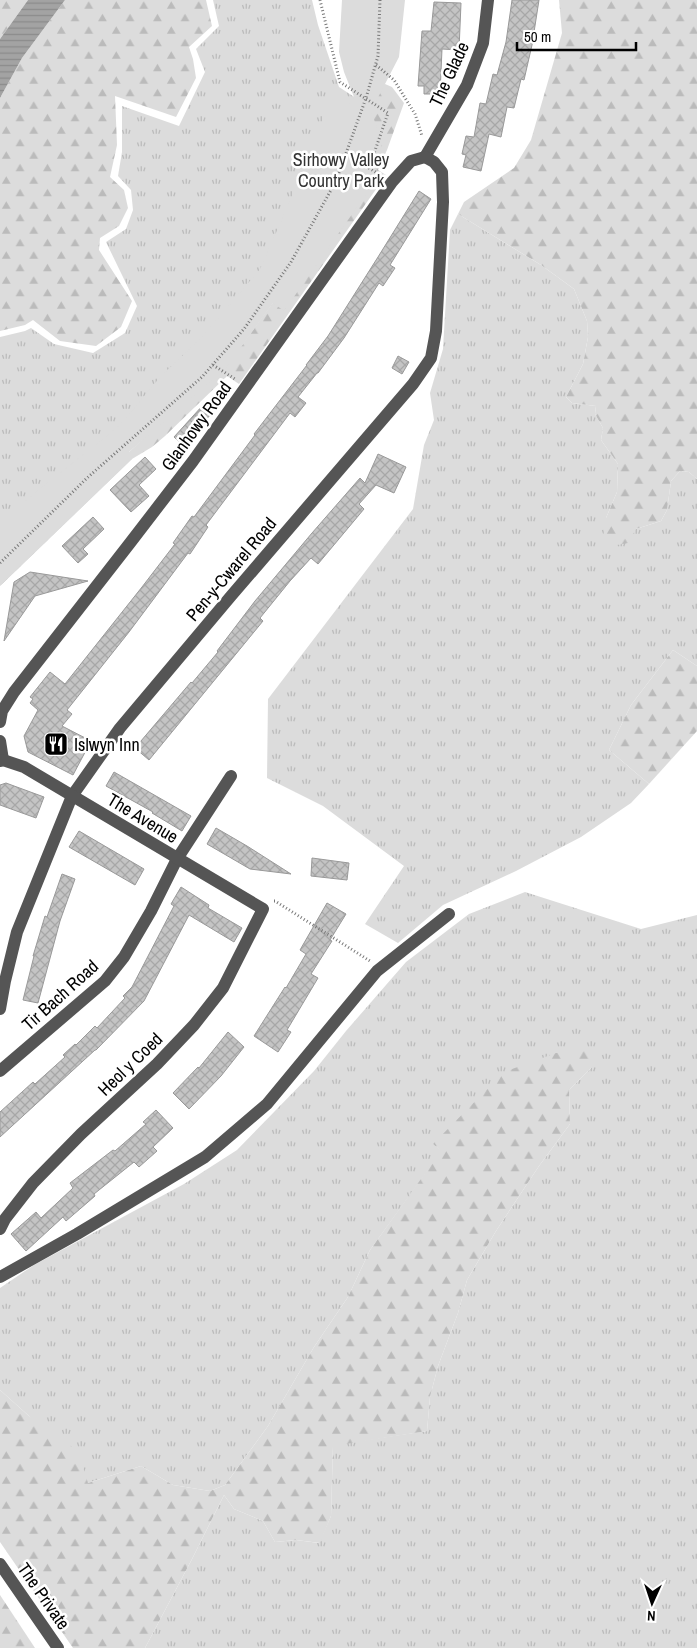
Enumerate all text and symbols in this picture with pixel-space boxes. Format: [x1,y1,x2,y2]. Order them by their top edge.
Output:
scale bar [517,20,636,52]
text: 50 m [524,26,551,47]
street label: The Glade [423,37,475,111]
park label: Sirhowy Valley Country Park [293,147,390,193]
street label: Glanhowy Road [155,376,237,476]
street label: Pen-y-Cwarel Road [180,512,282,626]
restaurant icon: Islwyn Inn [43,731,69,757]
place label: Islwyn Inn [74,732,140,757]
street label: The Avenue [103,787,183,849]
street label: Tir Bach Road [16,954,104,1036]
street label: Heol y Coed [92,1027,168,1101]
street label: The Private [12,1558,76,1634]
north arrow [627,1578,677,1628]
text: N [647,1607,656,1625]

